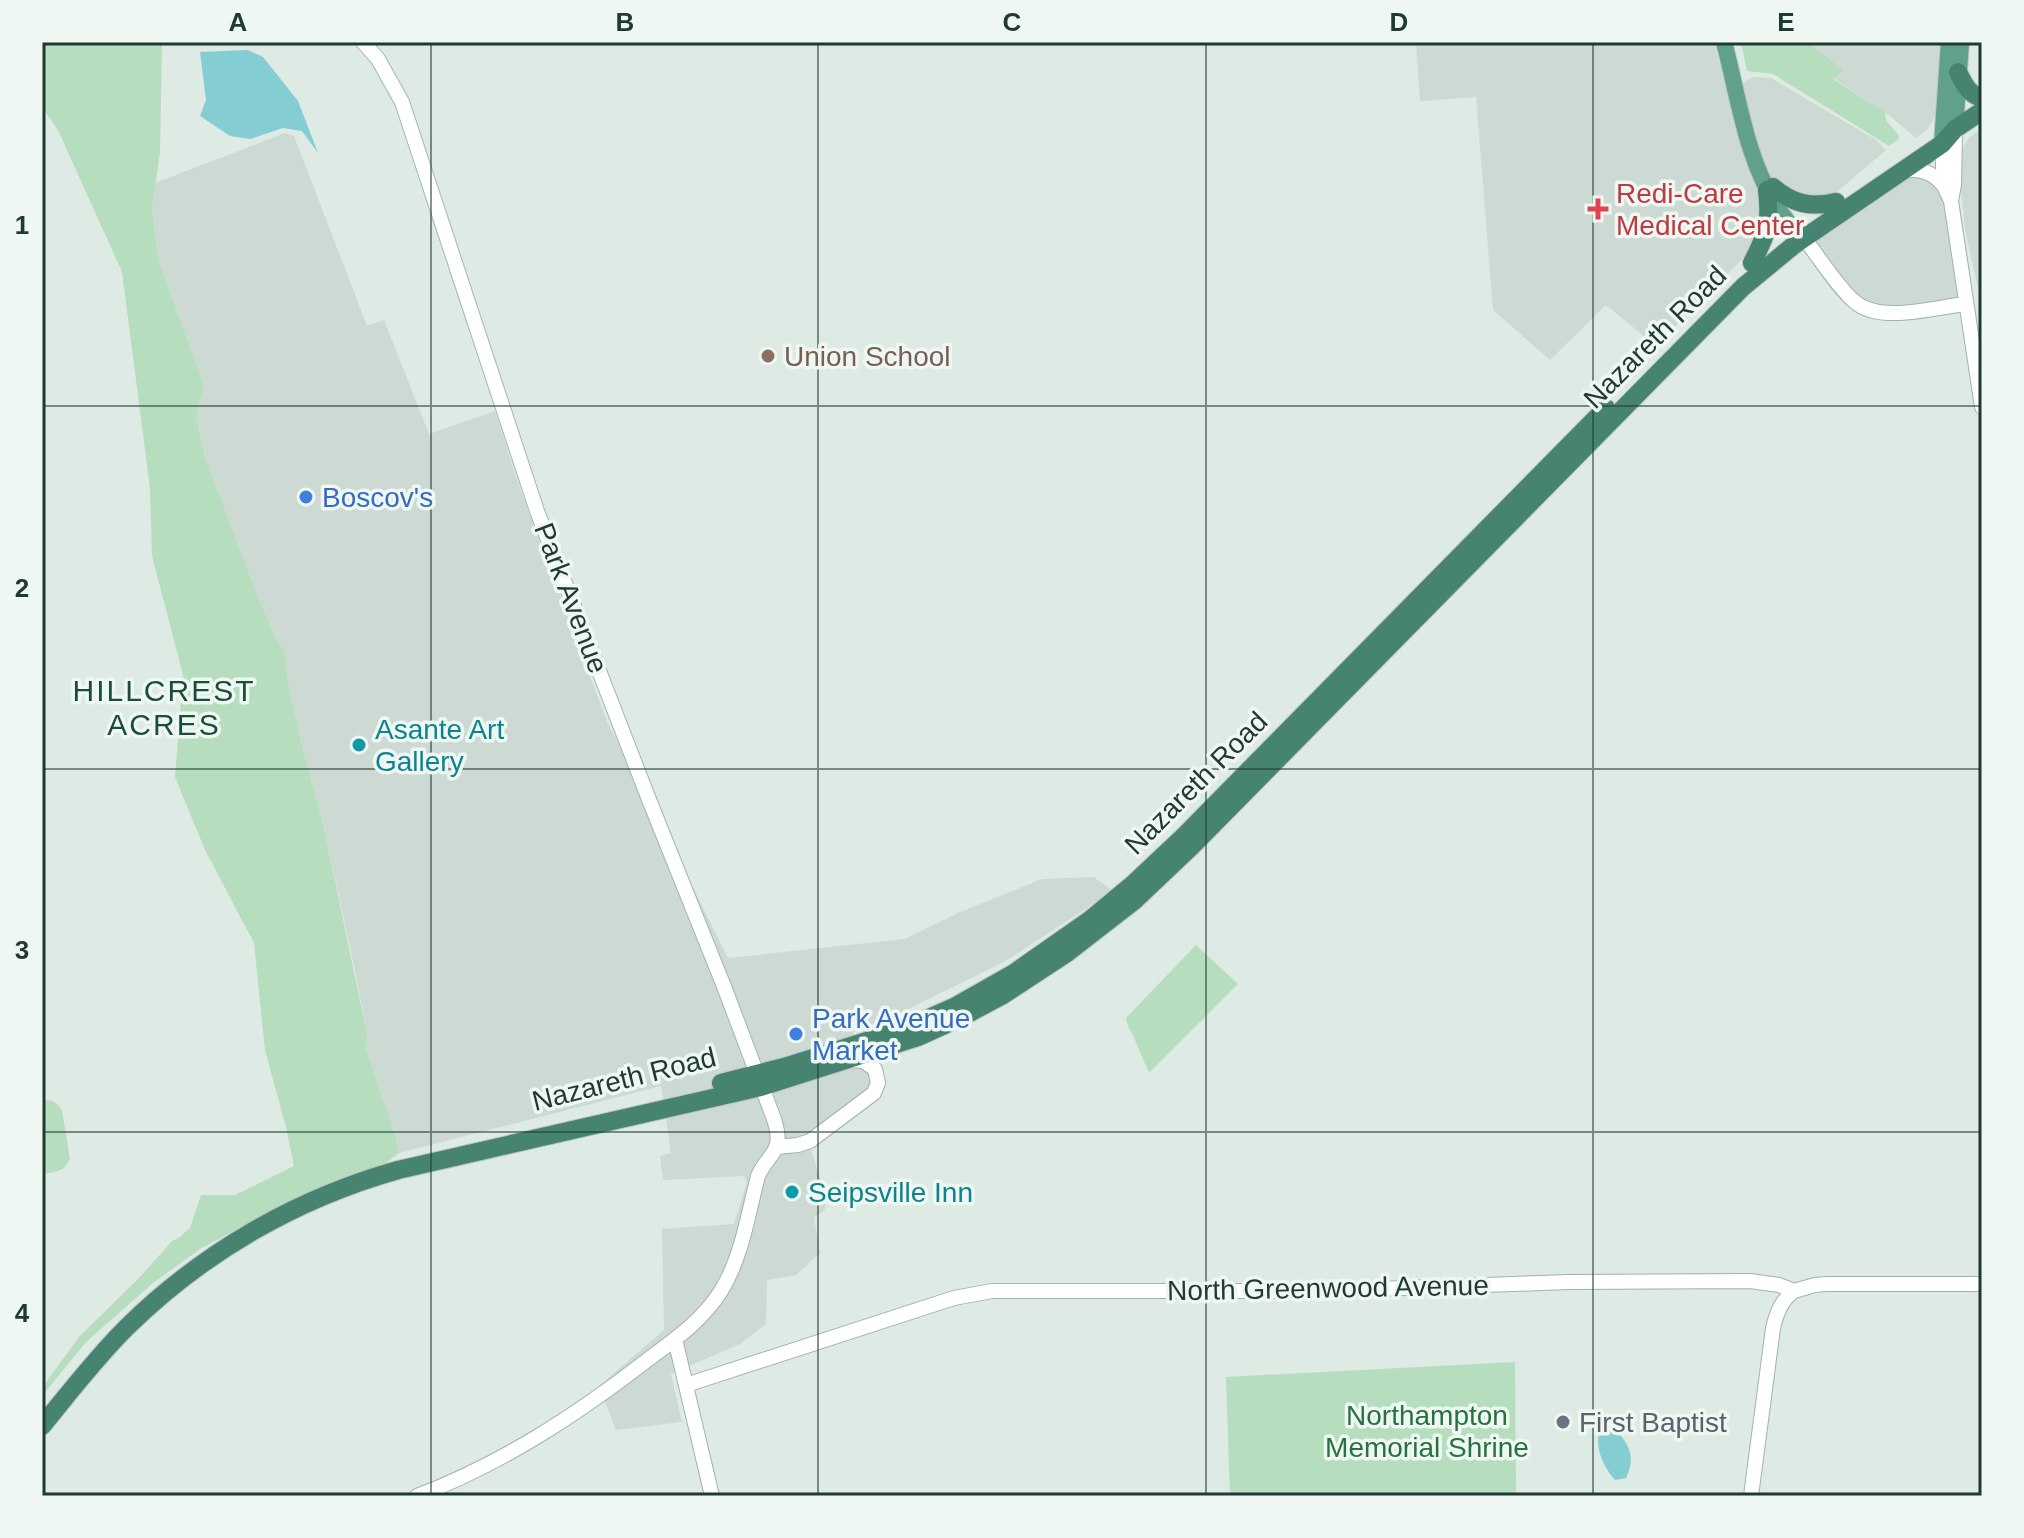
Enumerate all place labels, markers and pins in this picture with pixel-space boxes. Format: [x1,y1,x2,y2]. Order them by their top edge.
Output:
place label: Redi-Care Medical Center [1616,178,1804,241]
marker: Redi-Care Medical Center [1587,198,1609,220]
place label: Union School [784,341,951,372]
marker: Union School [759,347,777,365]
place label: Boscov's [322,482,433,513]
marker: Boscov's [297,488,315,506]
place label: Asante Art Gallery [375,714,504,777]
marker: Asante Art Gallery [350,736,368,754]
place label: Park Avenue Market [812,1003,970,1066]
marker: Park Avenue Market [787,1025,805,1043]
place label: Seipsville Inn [808,1177,973,1208]
marker: Seipsville Inn [783,1183,801,1201]
place label: First Baptist [1579,1407,1727,1438]
marker: First Baptist [1554,1413,1572,1431]

